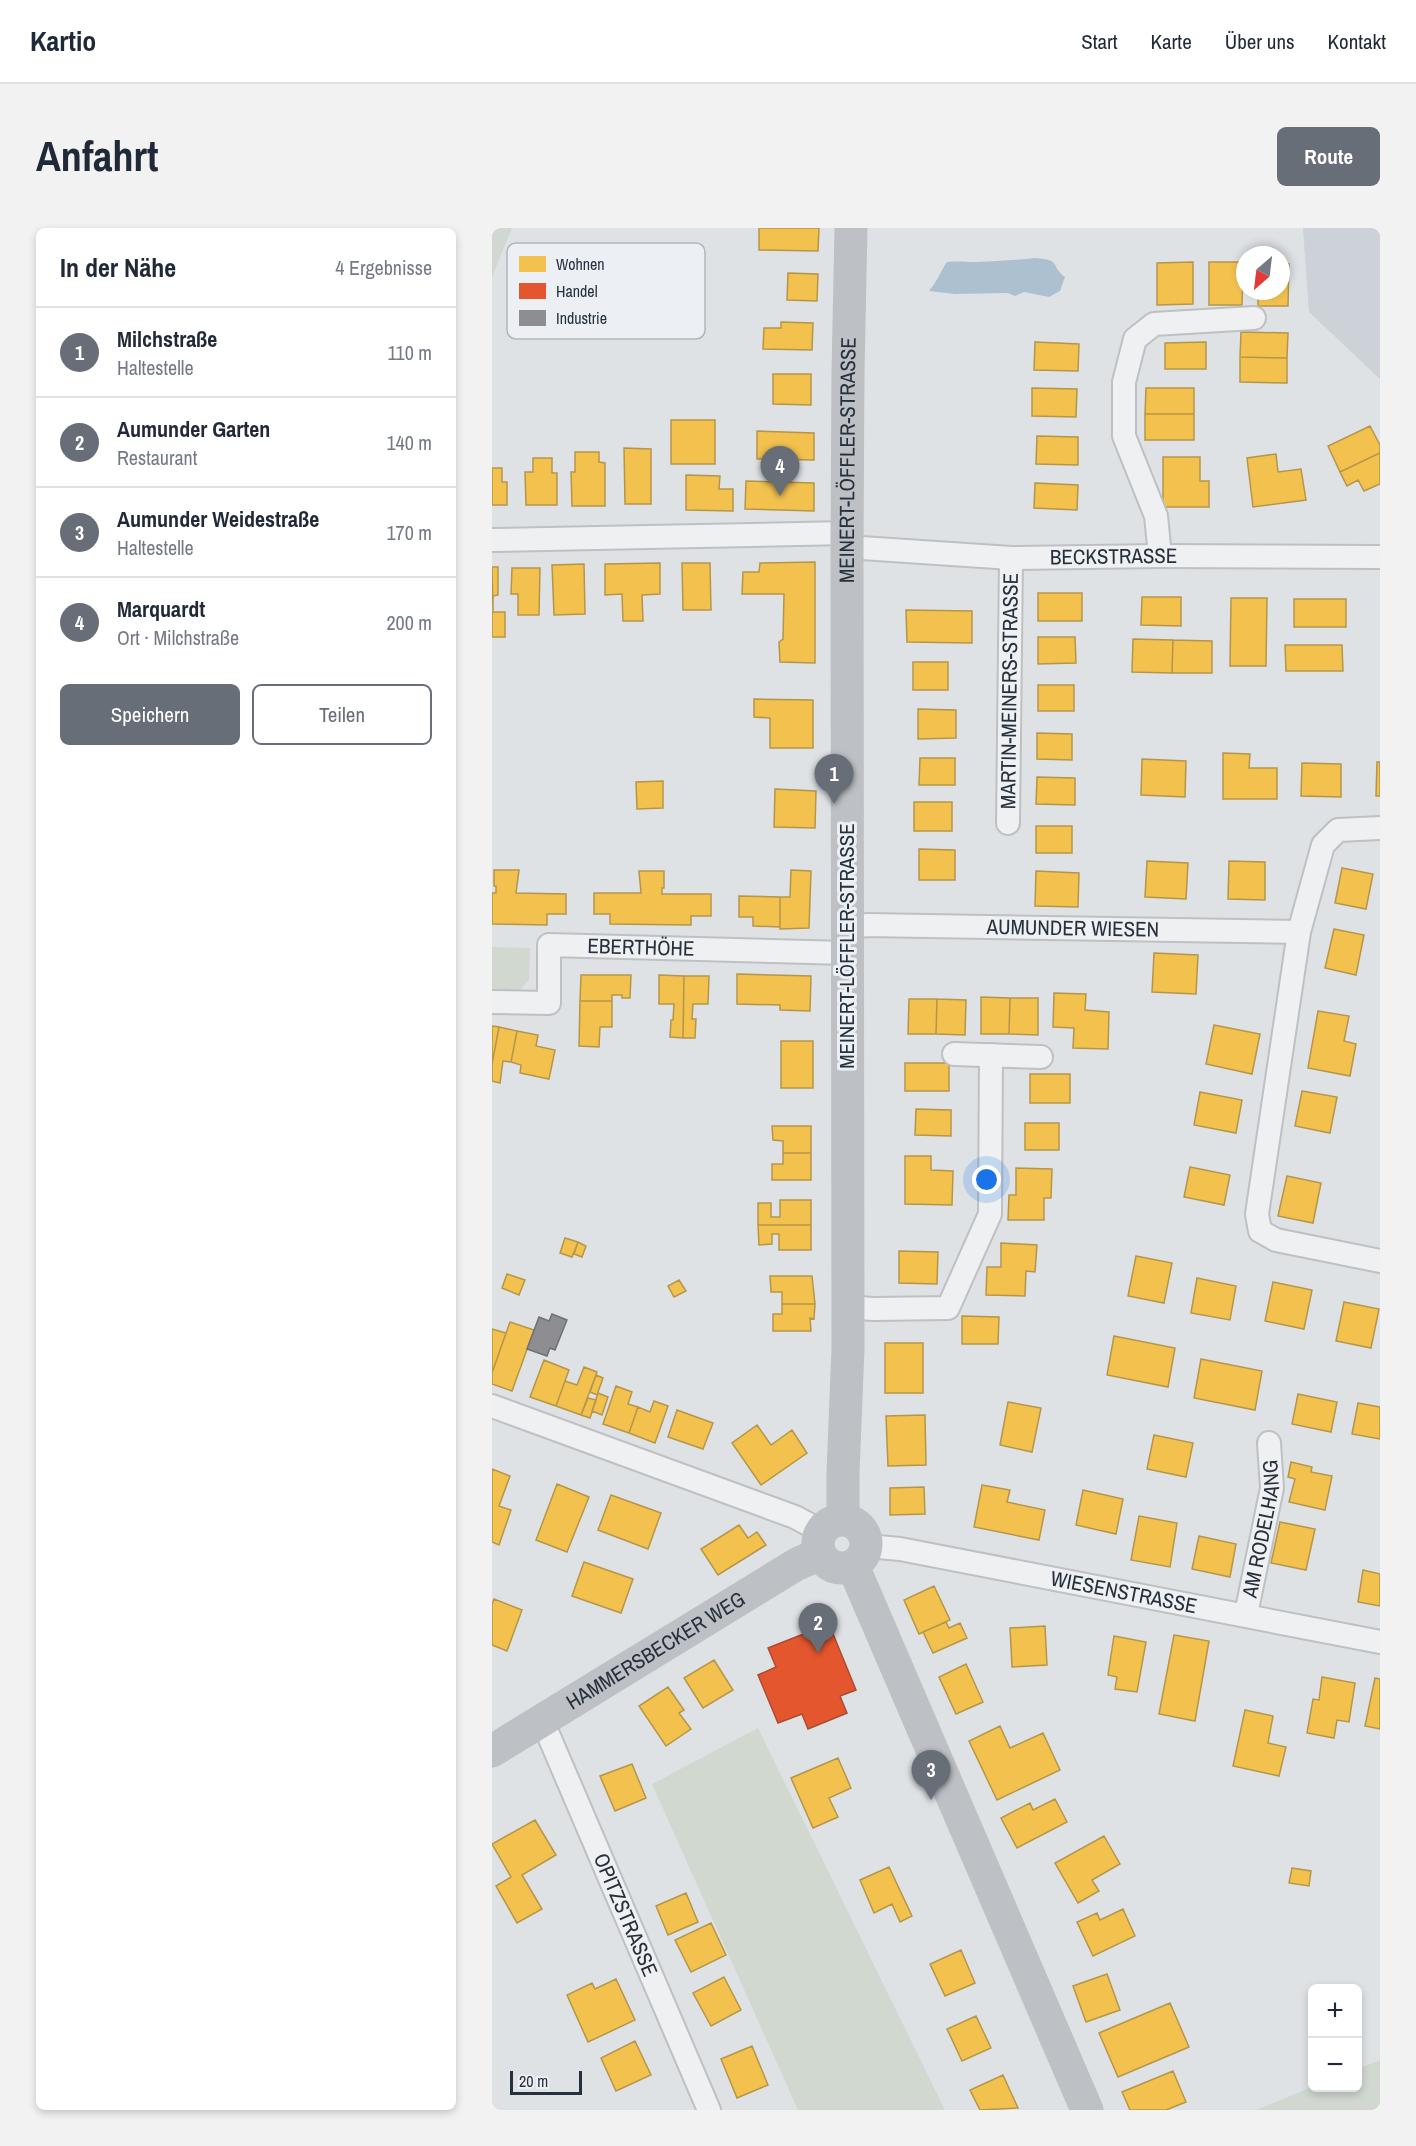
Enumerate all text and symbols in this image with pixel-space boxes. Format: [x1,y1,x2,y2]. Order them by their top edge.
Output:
text: Kartio [30,22,96,60]
text: Start [1081,27,1118,56]
text: Karte [1151,27,1192,56]
text: Über uns [1225,27,1295,56]
text: Kontakt [1328,27,1386,56]
button: Route [1277,127,1380,186]
text: Anfahrt [36,128,158,184]
legend [507,243,705,339]
north arrow [1236,246,1290,300]
text: In der Nähe [60,250,176,285]
text: Wohnen [556,253,605,275]
text: 4 Ergebnisse [335,254,432,281]
text: Handel [556,280,598,302]
text: Industrie [556,307,607,329]
text: Milchstraße [117,324,217,354]
street label: MEINERT-LÖFFLER-STRASSE [832,337,863,583]
text: 1 [75,339,84,366]
text: 110 m [388,339,432,366]
text: Haltestelle [117,354,194,381]
text: Aumunder Garten [117,414,270,444]
text: 2 [75,429,84,456]
text: 140 m [386,429,432,456]
text: Restaurant [117,444,197,471]
pin: 4 [760,446,800,496]
text: Aumunder Weidestraße [117,504,319,534]
text: 3 [75,519,84,546]
text: 170 m [386,519,432,546]
text: Haltestelle [117,534,194,561]
street label: BECKSTRASSE [1050,541,1177,571]
street label: MARTIN-MEINERS-STRASSE [993,573,1025,809]
text: Marquardt [117,594,205,624]
text: 4 [75,609,84,636]
text: 200 m [386,609,432,636]
text: Ort · Milchstraße [117,624,239,651]
button: Speichern [60,684,240,745]
button: Teilen [252,684,432,745]
pin: 1 [814,754,854,804]
street label: MEINERT-LÖFFLER-STRASSE [832,823,861,1069]
street label: AUMUNDER WIESEN [985,912,1159,944]
street label: EBERTHÖHE [587,931,695,963]
your location [972,1165,1001,1194]
street label: AM RODELHANG [1235,1459,1286,1601]
street label: WIESENSTRASSE [1048,1563,1199,1620]
street label: HAMMERSBECKER WEG [561,1584,750,1716]
pin: 2 [798,1604,838,1653]
pin: 3 [912,1750,950,1800]
street label: OPITZSTRASSE [587,1849,665,1981]
map controls [1308,1984,1362,2092]
button: + [1308,1984,1362,2038]
button: − [1308,2038,1362,2092]
scale bar [510,2068,582,2096]
text: 20 m [519,2070,548,2092]

